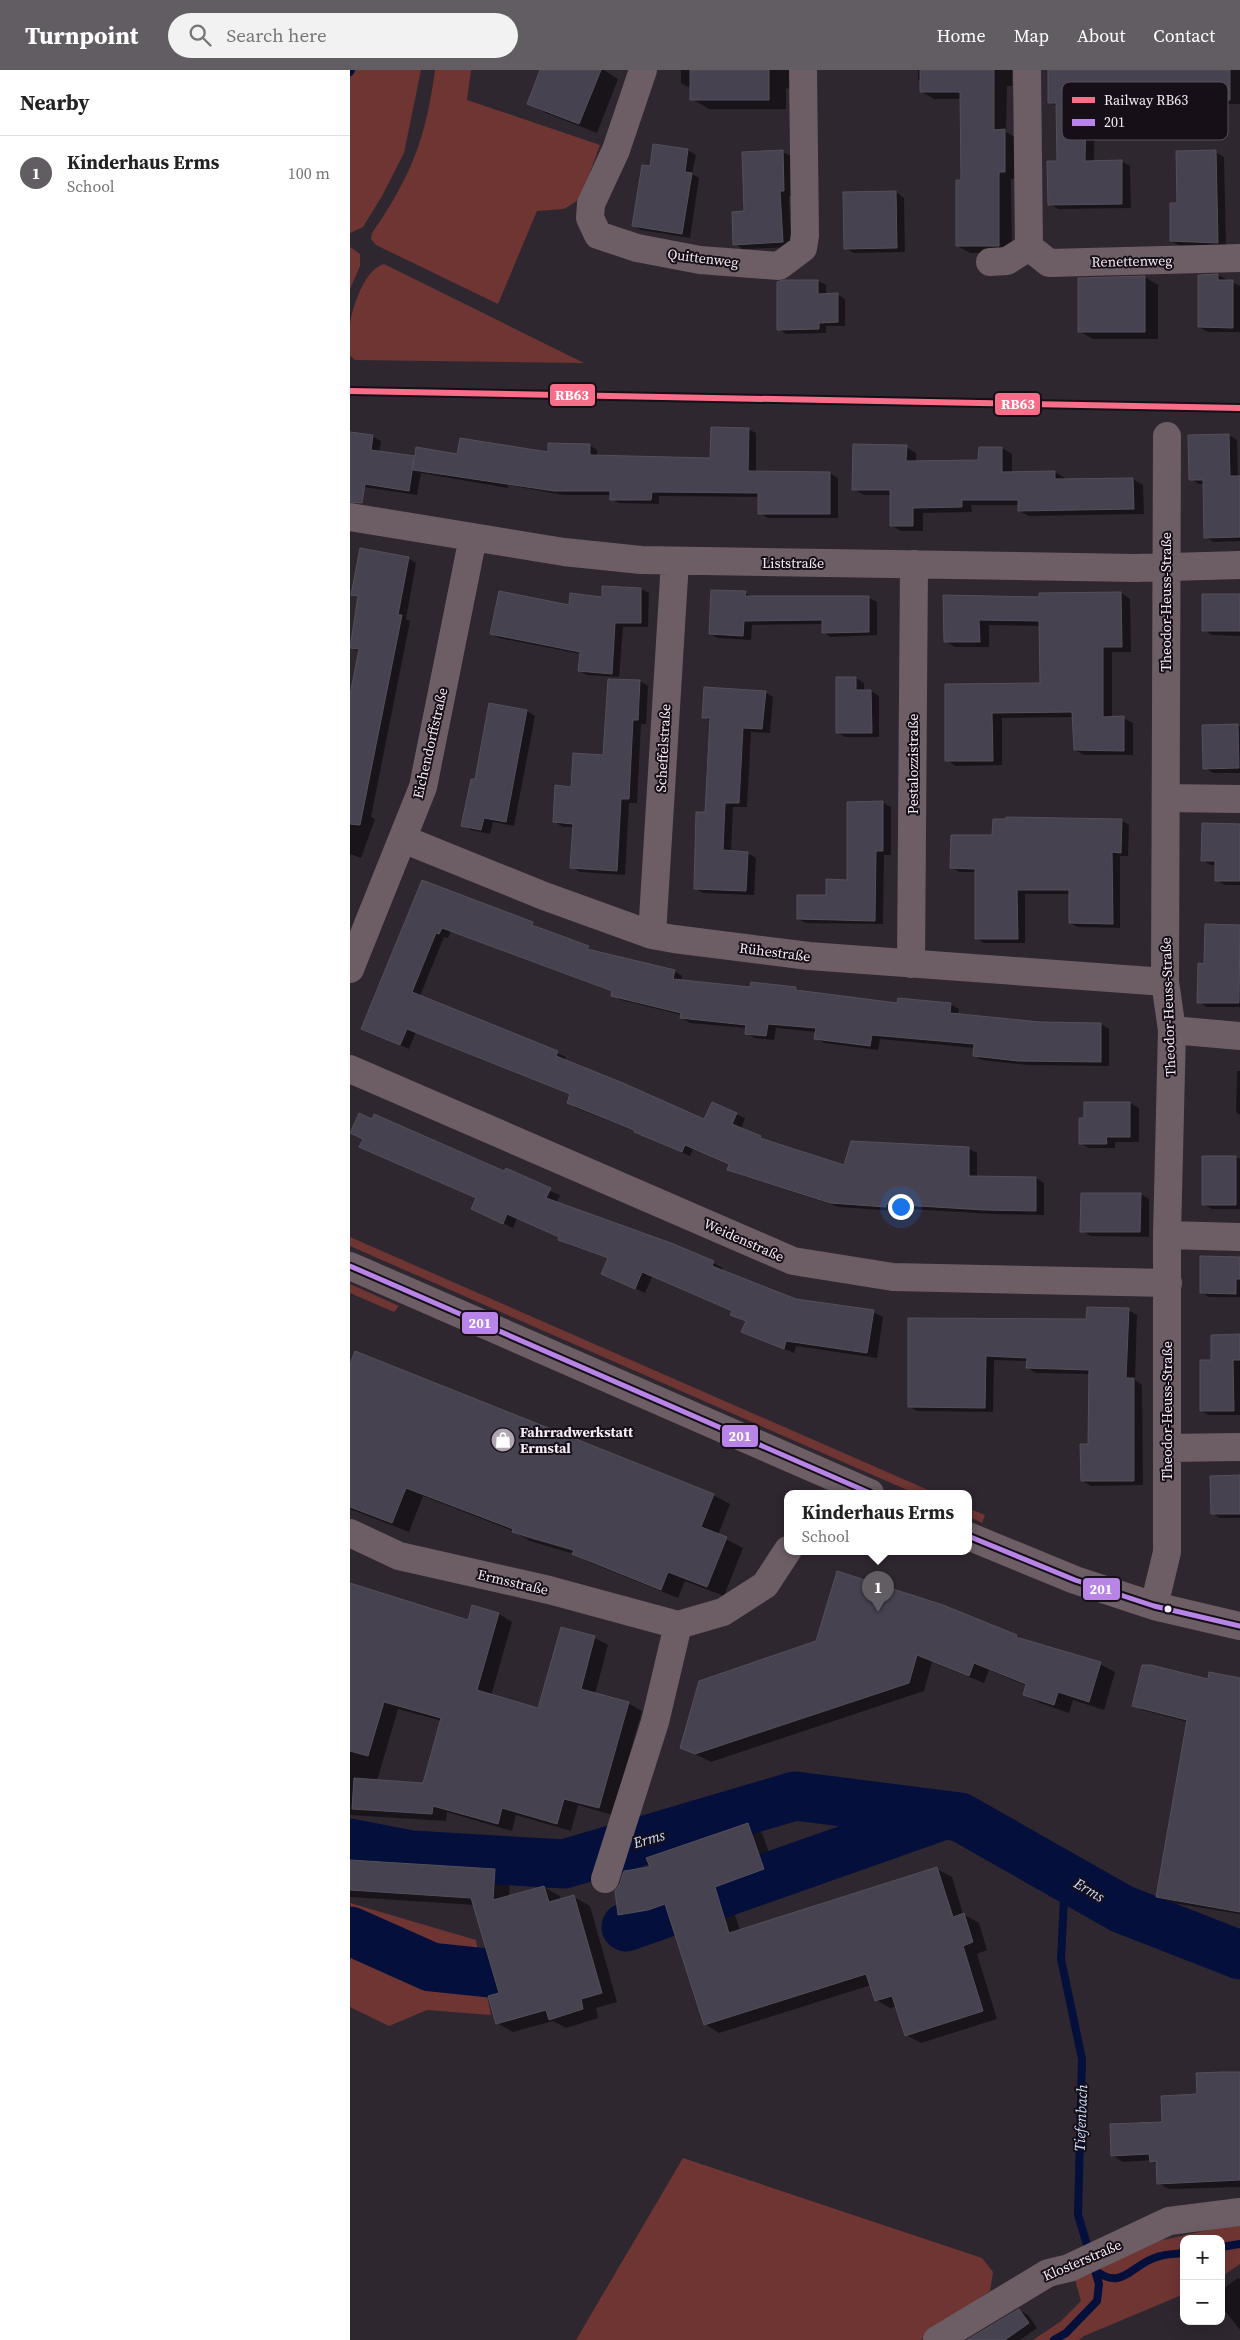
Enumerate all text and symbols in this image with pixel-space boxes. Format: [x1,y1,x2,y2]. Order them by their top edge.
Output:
search box [168,13,518,58]
text: Turnpoint [25,19,138,52]
icon: search [186,21,214,49]
text: Search here [226,22,327,48]
text: Home [937,23,986,48]
text: Map [1014,23,1049,48]
text: About [1077,23,1125,48]
text: Contact [1153,23,1215,48]
legend [1062,82,1228,140]
text: Nearby [20,88,90,117]
text: Railway RB63 [1104,90,1188,110]
text: 201 [1104,112,1125,132]
text: Kinderhaus Erms [67,149,219,175]
text: 1 [32,162,40,184]
text: 100 m [288,162,330,184]
text: School [67,175,115,197]
street label: Quittenweg [666,244,740,272]
street label: Renettenweg [1091,250,1173,272]
line badge: RB63 [549,383,596,407]
text: RB63 [555,385,589,405]
line badge: RB63 [994,392,1041,416]
text: RB63 [1001,394,1035,414]
street label: Theodor-Heuss-Straße [1156,532,1176,672]
street label: Liststraße [762,553,824,573]
street label: Eichendorffstraße [408,686,452,800]
street label: Scheffelstraße [651,703,675,793]
street label: Pestalozzistraße [903,714,923,814]
street label: Theodor-Heuss-Straße [1156,937,1180,1077]
street label: Rühestraße [738,938,812,966]
your location [888,1194,914,1220]
street label: Weidenstraße [701,1213,787,1267]
line badge: 201 [461,1311,499,1335]
text: 201 [469,1313,491,1333]
street label: Theodor-Heuss-Straße [1157,1341,1177,1481]
place label: Fahrradwerkstatt Ermstal [520,1422,634,1458]
line badge: 201 [721,1424,759,1448]
text: 201 [729,1426,751,1446]
shop icon: Fahrradwerkstatt Ermstal [490,1427,516,1453]
popup [784,1490,972,1555]
text: Kinderhaus Erms [802,1499,954,1525]
text: School [802,1525,849,1547]
street label: Ermsstraße [476,1564,550,1600]
pin: 1 [862,1571,894,1612]
line badge: 201 [1082,1577,1121,1601]
text: 201 [1090,1579,1112,1599]
unlabelled marker [1163,1604,1173,1614]
water label: Erms [630,1824,668,1853]
water label: Erms [1069,1872,1109,1907]
water label: Tiefenbach [1069,2084,1092,2152]
street label: Klosterstraße [1040,2234,1124,2286]
map controls [1180,2235,1225,2325]
button: + [1180,2235,1225,2280]
button: − [1180,2280,1225,2325]

